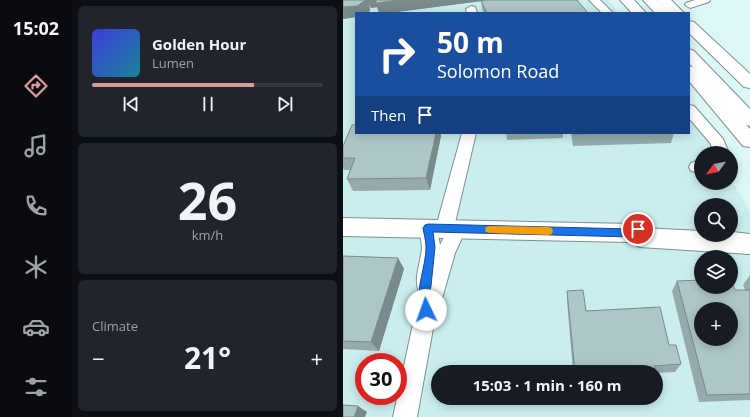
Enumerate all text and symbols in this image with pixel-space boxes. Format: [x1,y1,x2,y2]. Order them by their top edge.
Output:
text: 15:02 [13,16,59,40]
text: 50 m [437,23,504,61]
icon: right [371,28,423,80]
text: Golden Hour [152,34,246,54]
text: Lumen [152,54,194,72]
text: Solomon Road [437,59,559,83]
icon: directions [22,72,50,100]
icon: previous [120,93,142,115]
icon: pause [197,93,219,115]
icon: next [274,93,296,115]
icon: arrive [414,104,436,126]
text: Then [371,105,406,125]
icon: music [22,132,50,160]
north arrow [694,146,738,190]
map controls [694,146,738,346]
text: 26 [178,164,237,235]
icon: phone [22,192,50,220]
button: search [694,198,738,242]
pin [621,212,655,246]
icon: arrive [627,218,649,240]
text: km/h [192,226,223,244]
button: layers [694,250,738,294]
icon: climate [22,253,50,281]
position arrow [405,289,447,331]
button: + [694,302,738,346]
icon: car [22,313,50,341]
text: Climate [92,317,138,335]
text: 21° [184,337,231,378]
text: − [92,343,105,373]
text: + [310,343,323,373]
speed limit sign: 30 [355,353,407,405]
icon: filters [22,373,50,401]
text: 15:03 · 1 min · 160 m [473,375,621,395]

